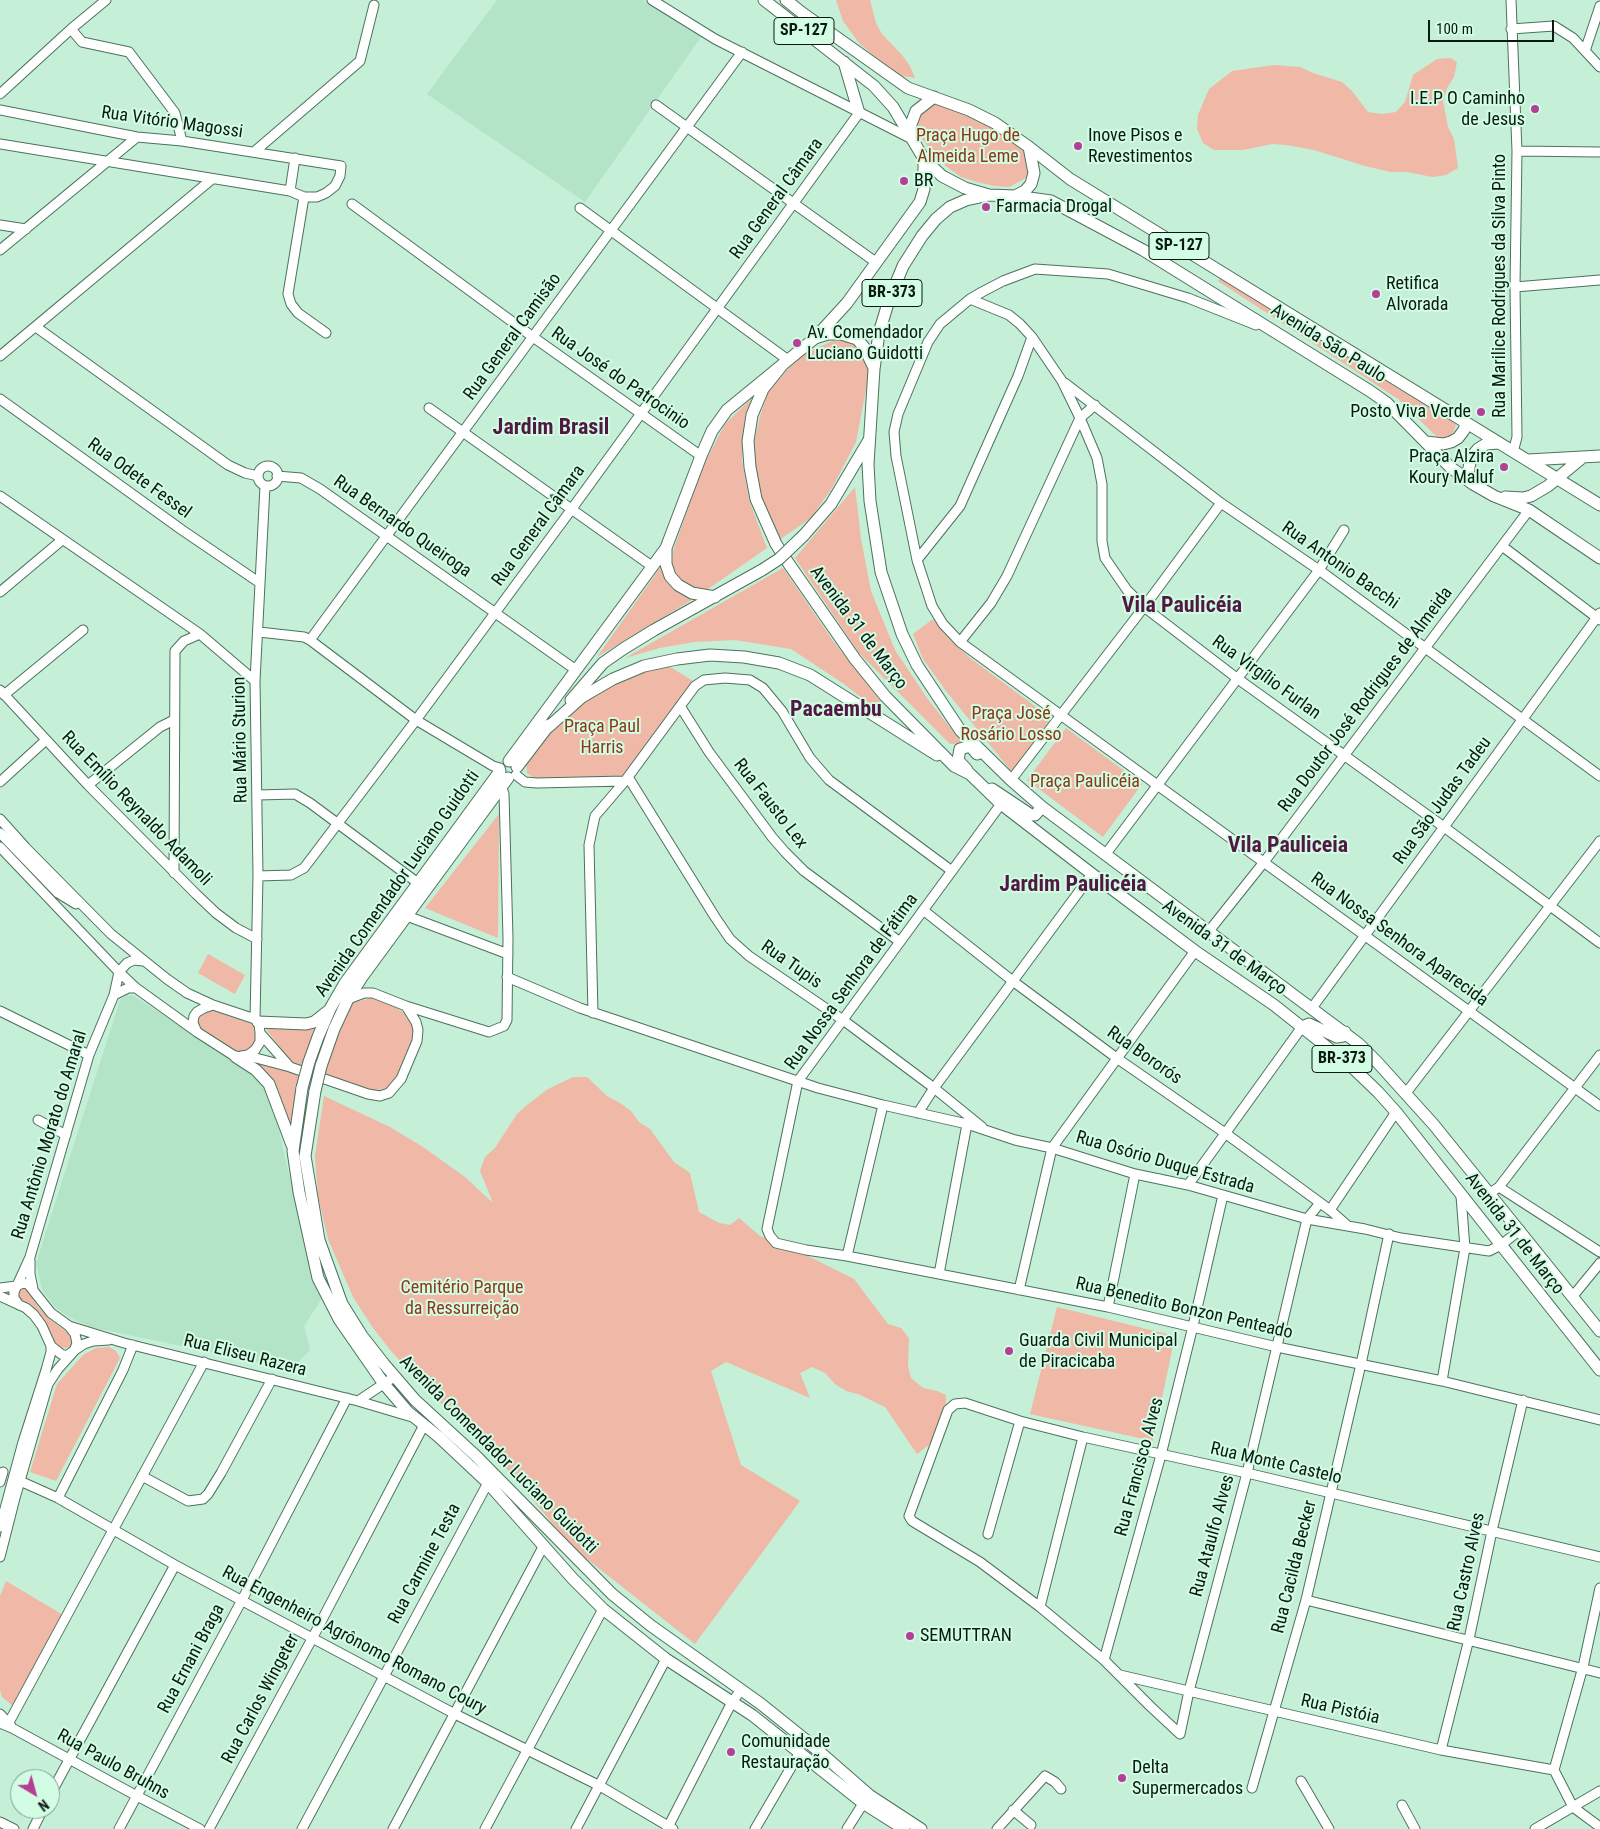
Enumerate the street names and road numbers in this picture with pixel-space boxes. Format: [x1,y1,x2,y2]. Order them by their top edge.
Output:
road number: SP-127 [774,18,834,44]
street label: Rua Vitório Magossi [100,102,244,144]
street label: Rua General Câmara [726,134,828,264]
street label: Rua Marilice Rodrigues da Silva Pinto [1489,154,1511,418]
road number: SP-127 [1149,232,1209,260]
street label: Rua General Camisão [460,269,566,405]
road number: BR-373 [862,280,922,306]
street label: Avenida São Paulo [1266,300,1390,388]
street label: Rua José do Patrocinio [547,323,693,435]
street label: Rua Odete Fessel [83,434,195,524]
street label: Rua General Câmara [488,461,590,591]
street label: Rua Bernardo Queiroga [329,471,475,583]
street label: Rua Antonio Bacchi [1277,518,1403,614]
street label: Avenida 31 de Março [805,562,911,694]
street label: Rua Doutor José Rodrigues de Almeida [1274,583,1458,817]
street label: Rua Virgílio Furlan [1207,631,1325,725]
street label: Rua Mário Sturion [229,676,253,804]
street label: Rua Emílio Reynaldo Adamoli [56,727,216,891]
street label: Rua São Judas Tadeu [1389,733,1497,869]
street label: Rua Fausto Lex [728,755,812,853]
street label: Avenida Comendador Luciano Guidotti [311,767,485,1001]
street label: Rua Nossa Senhora Aparecida [1306,868,1492,1012]
street label: Rua Nossa Senhora de Fátima [781,890,923,1074]
street label: Avenida 31 de Março [1157,896,1291,1000]
street label: Rua Tupis [756,936,826,994]
street label: Rua Bororós [1102,1022,1186,1090]
street label: Rua Antônio Morato do Amaral [8,1028,92,1242]
road number: BR-373 [1312,1046,1372,1072]
street label: Rua Osório Duque Estrada [1073,1127,1257,1199]
street label: Avenida 31 de Março [1460,1169,1568,1299]
street label: Rua Benedito Bonzon Penteado [1073,1273,1295,1345]
street label: Rua Eliseu Razera [181,1330,309,1382]
street label: Avenida Comendador Luciano Guidotti [394,1351,602,1559]
street label: Rua Francisco Alves [1111,1395,1169,1539]
street label: Rua Monte Castelo [1208,1438,1344,1490]
street label: Rua Ataulfo Alves [1186,1473,1240,1599]
street label: Rua Cacilda Becker [1268,1498,1322,1636]
street label: Rua Carmine Testa [384,1500,466,1628]
street label: Rua Castro Alves [1444,1511,1490,1633]
street label: Rua Engenheiro Agrônomo Romano Coury [218,1562,490,1720]
street label: Rua Ernani Braga [154,1601,230,1717]
street label: Rua Carlos Wingeter [218,1630,304,1768]
street label: Rua Pistóia [1298,1690,1382,1730]
street label: Rua Paulo Bruhns [53,1725,173,1805]

